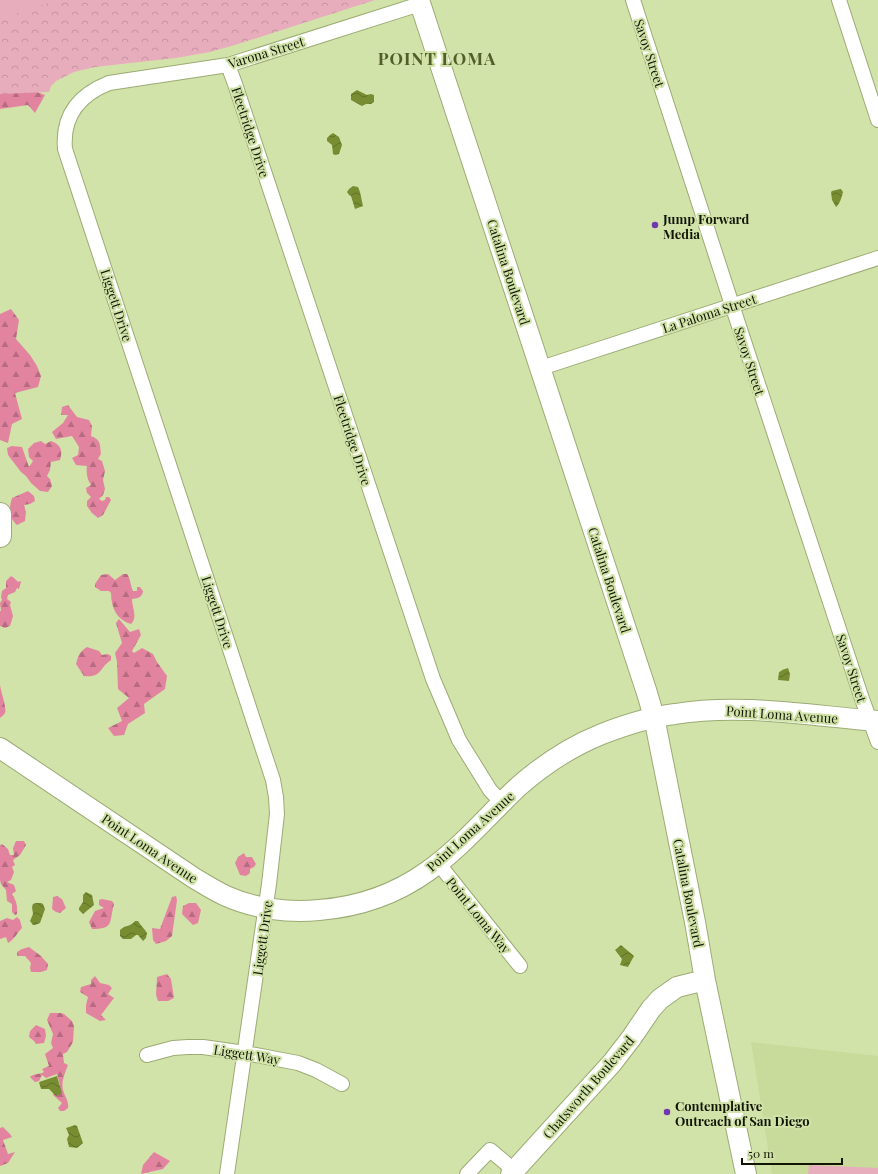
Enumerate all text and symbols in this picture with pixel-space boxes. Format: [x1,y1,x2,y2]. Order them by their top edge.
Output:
street label: Savoy Street [631,17,669,90]
street label: Varona Street [225,32,307,72]
district label: POINT LOMA [378,47,496,69]
street label: Fleetridge Drive [228,85,274,180]
place label: Jump Forward Media [662,210,750,242]
street label: Catalina Boulevard [484,217,534,327]
marker: Jump Forward Media [650,220,660,230]
street label: Liggett Drive [97,267,137,344]
street label: La Paloma Street [660,290,759,336]
street label: Savoy Street [731,325,769,398]
street label: Fleetridge Drive [330,393,376,488]
street label: Catalina Boulevard [585,525,635,635]
street label: Liggett Drive [198,574,238,651]
street label: Savoy Street [833,632,871,705]
street label: Point Loma Avenue [725,702,839,726]
street label: Point Loma Avenue [423,787,518,875]
street label: Point Loma Avenue [99,810,202,887]
street label: Catalina Boulevard [670,837,708,949]
street label: Point Loma Way [443,873,515,957]
street label: Liggett Drive [248,899,276,976]
street label: Chatsworth Boulevard [539,1032,638,1142]
street label: Liggett Way [213,1040,282,1068]
place label: Contemplative Outreach of San Diego [675,1097,810,1129]
marker: Contemplative Outreach of San Diego [662,1107,672,1117]
scale bar [742,1140,842,1166]
text: 50 m [748,1145,774,1161]

